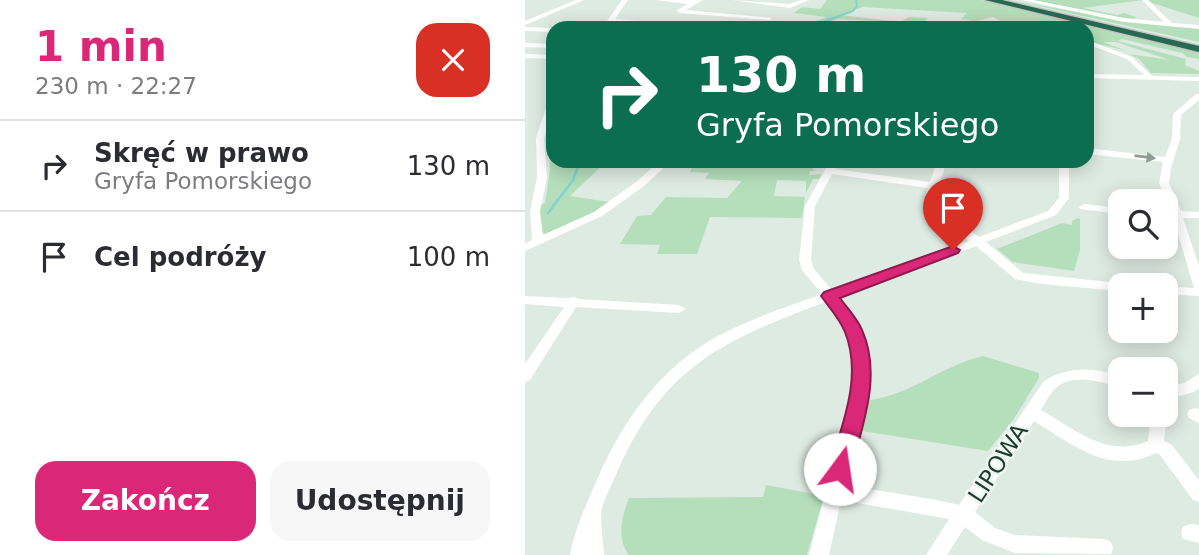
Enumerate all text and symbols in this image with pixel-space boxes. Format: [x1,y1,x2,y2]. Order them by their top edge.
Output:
text: 1 min [35,22,167,71]
button: close [416,23,490,97]
text: 130 m [696,47,866,104]
icon: right [581,49,672,140]
text: 230 m · 22:27 [35,73,197,99]
text: Gryfa Pomorskiego [696,106,999,144]
text: Skręć w prawo [94,138,309,168]
icon: right [35,147,73,185]
text: 130 m [407,151,490,181]
one-way arrow [1134,152,1156,163]
text: Gryfa Pomorskiego [94,168,312,194]
pin [923,178,983,250]
icon: arrive [934,189,972,227]
map controls [1108,189,1178,427]
button: search [1108,189,1178,259]
icon: arrive [35,238,73,276]
text: Cel podróży [94,242,267,272]
text: 100 m [407,242,490,272]
button: + [1108,273,1178,343]
button: − [1108,357,1178,427]
street label: LIPOWA [963,418,1033,507]
position arrow [803,432,877,506]
button: Zakończ [35,461,256,541]
button: Udostępnij [270,461,490,541]

